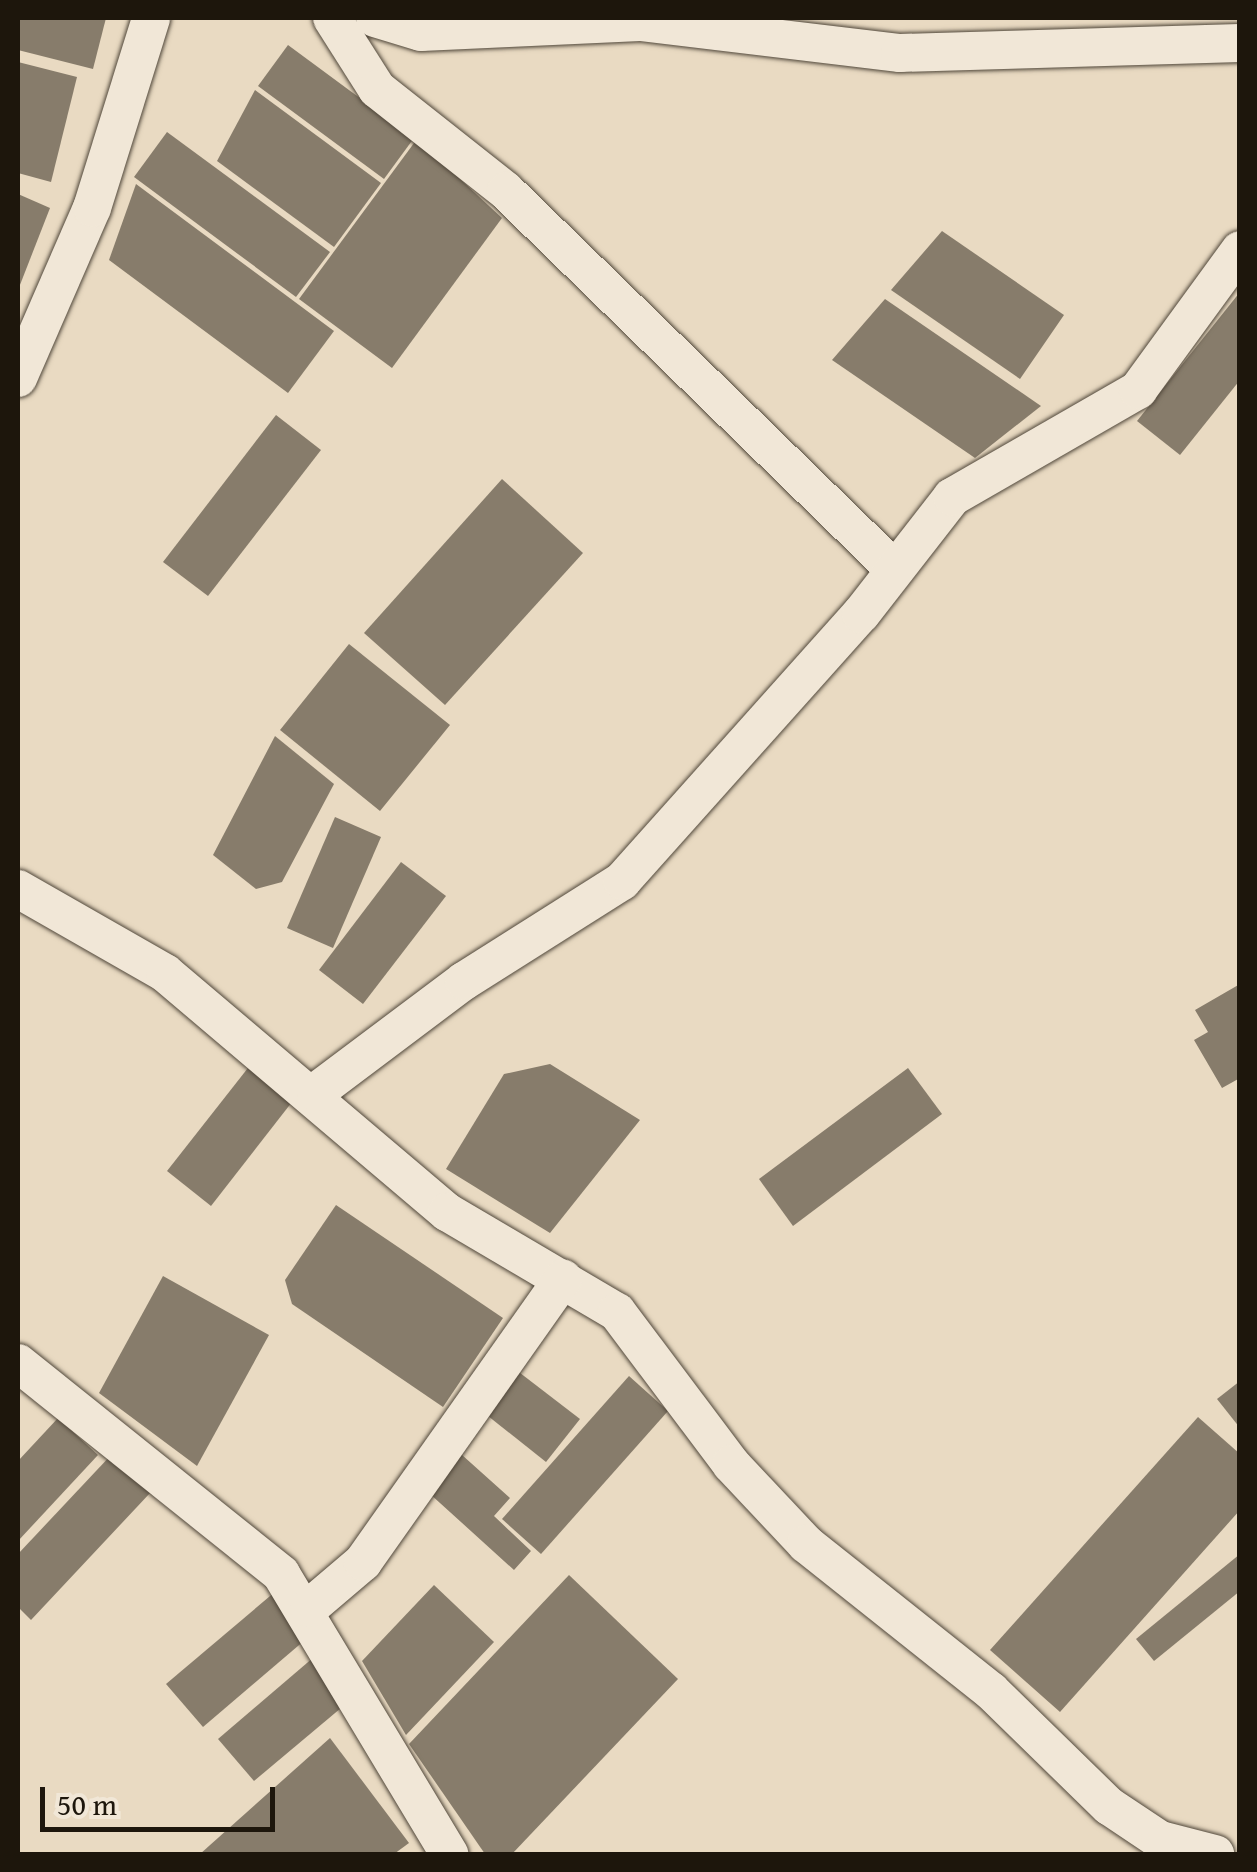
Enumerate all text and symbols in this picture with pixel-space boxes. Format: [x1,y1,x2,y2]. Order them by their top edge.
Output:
scale bar [45,1767,280,1829]
text: 50 m [57,1782,117,1826]

